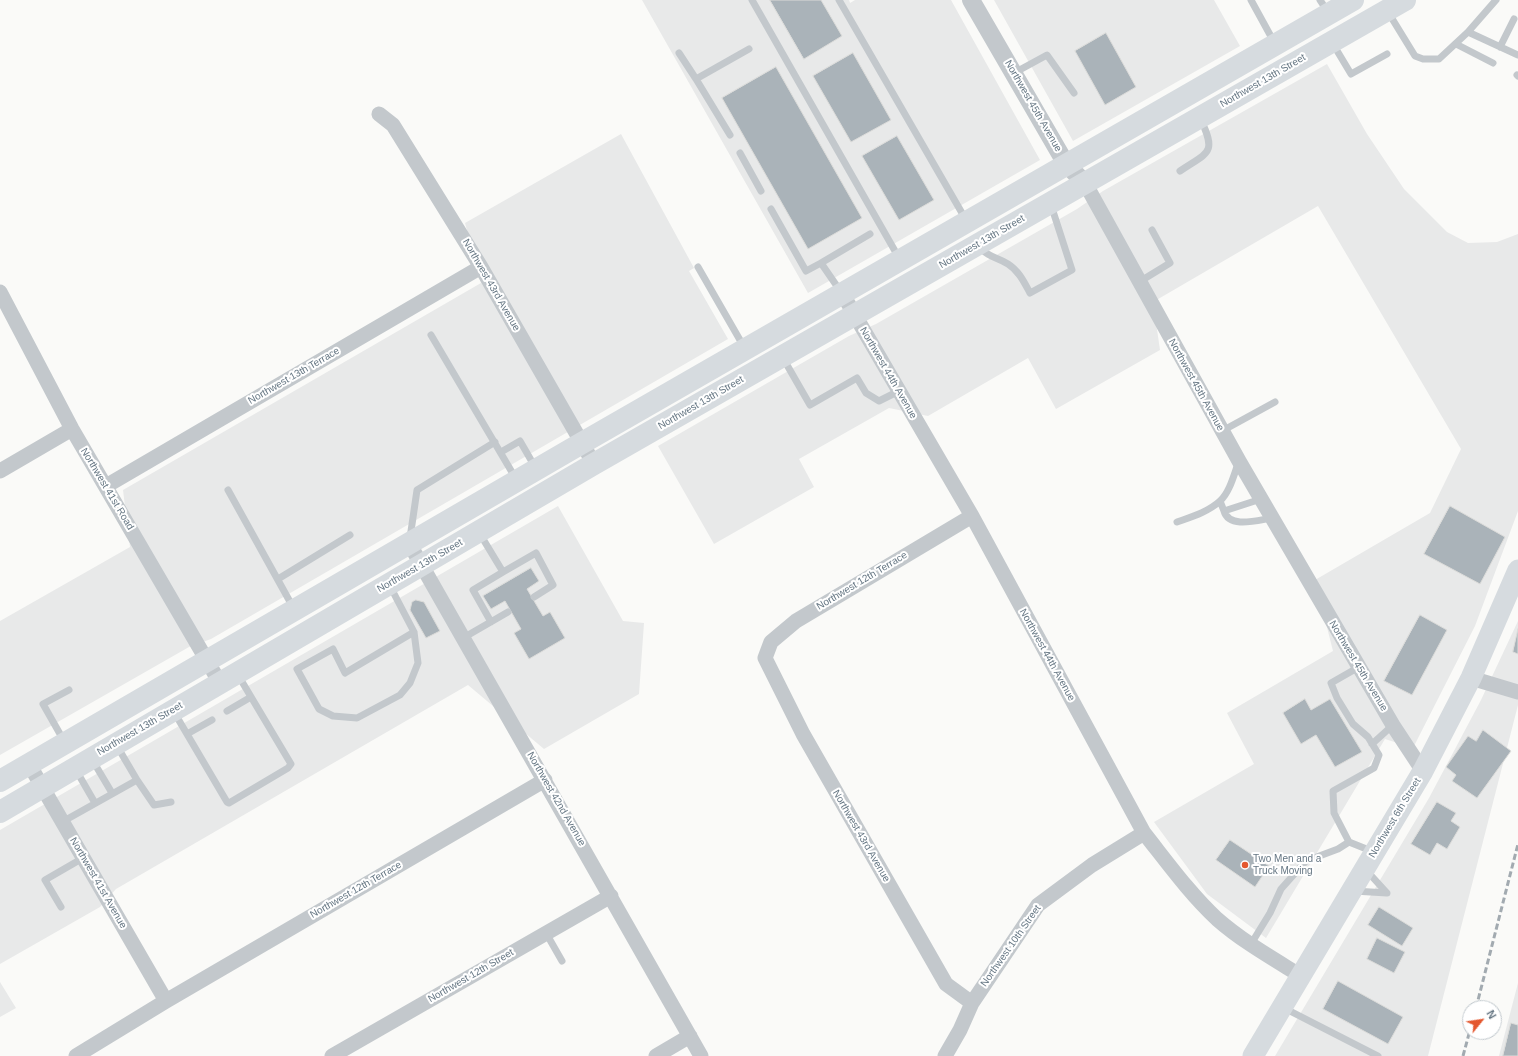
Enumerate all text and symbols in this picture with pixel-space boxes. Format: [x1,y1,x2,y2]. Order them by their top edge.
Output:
street label: Northwest 13th Street [1218,52,1308,110]
street label: Northwest 45th Avenue [1002,58,1064,154]
street label: Northwest 13th Street [937,213,1027,271]
street label: Northwest 43rd Avenue [460,237,522,333]
street label: Northwest 44th Avenue [857,325,919,421]
street label: Northwest 45th Avenue [1166,337,1226,433]
street label: Northwest 13th Terrace [246,345,342,407]
street label: Northwest 13th Street [656,374,746,432]
street label: Northwest 41st Road [78,446,136,532]
street label: Northwest 13th Street [375,537,465,595]
street label: Northwest 12th Terrace [815,549,909,613]
street label: Northwest 44th Avenue [1017,607,1077,703]
street label: Northwest 45th Avenue [1326,618,1390,714]
street label: Northwest 13th Street [95,700,185,758]
street label: Northwest 42nd Avenue [524,750,588,848]
street label: Northwest 6th Street [1366,776,1424,860]
street label: Northwest 43rd Avenue [830,788,892,884]
street label: Northwest 41st Avenue [67,835,129,931]
place label: Two Men and a Truck Moving [1253,853,1321,876]
street label: Northwest 12th Terrace [308,859,404,921]
marker: Two Men and a Truck Moving [1240,860,1250,870]
street label: Northwest 10th Street [978,903,1044,989]
street label: Northwest 12th Street [426,947,516,1005]
north arrow [1462,1000,1502,1040]
text: N [1484,1008,1499,1021]

